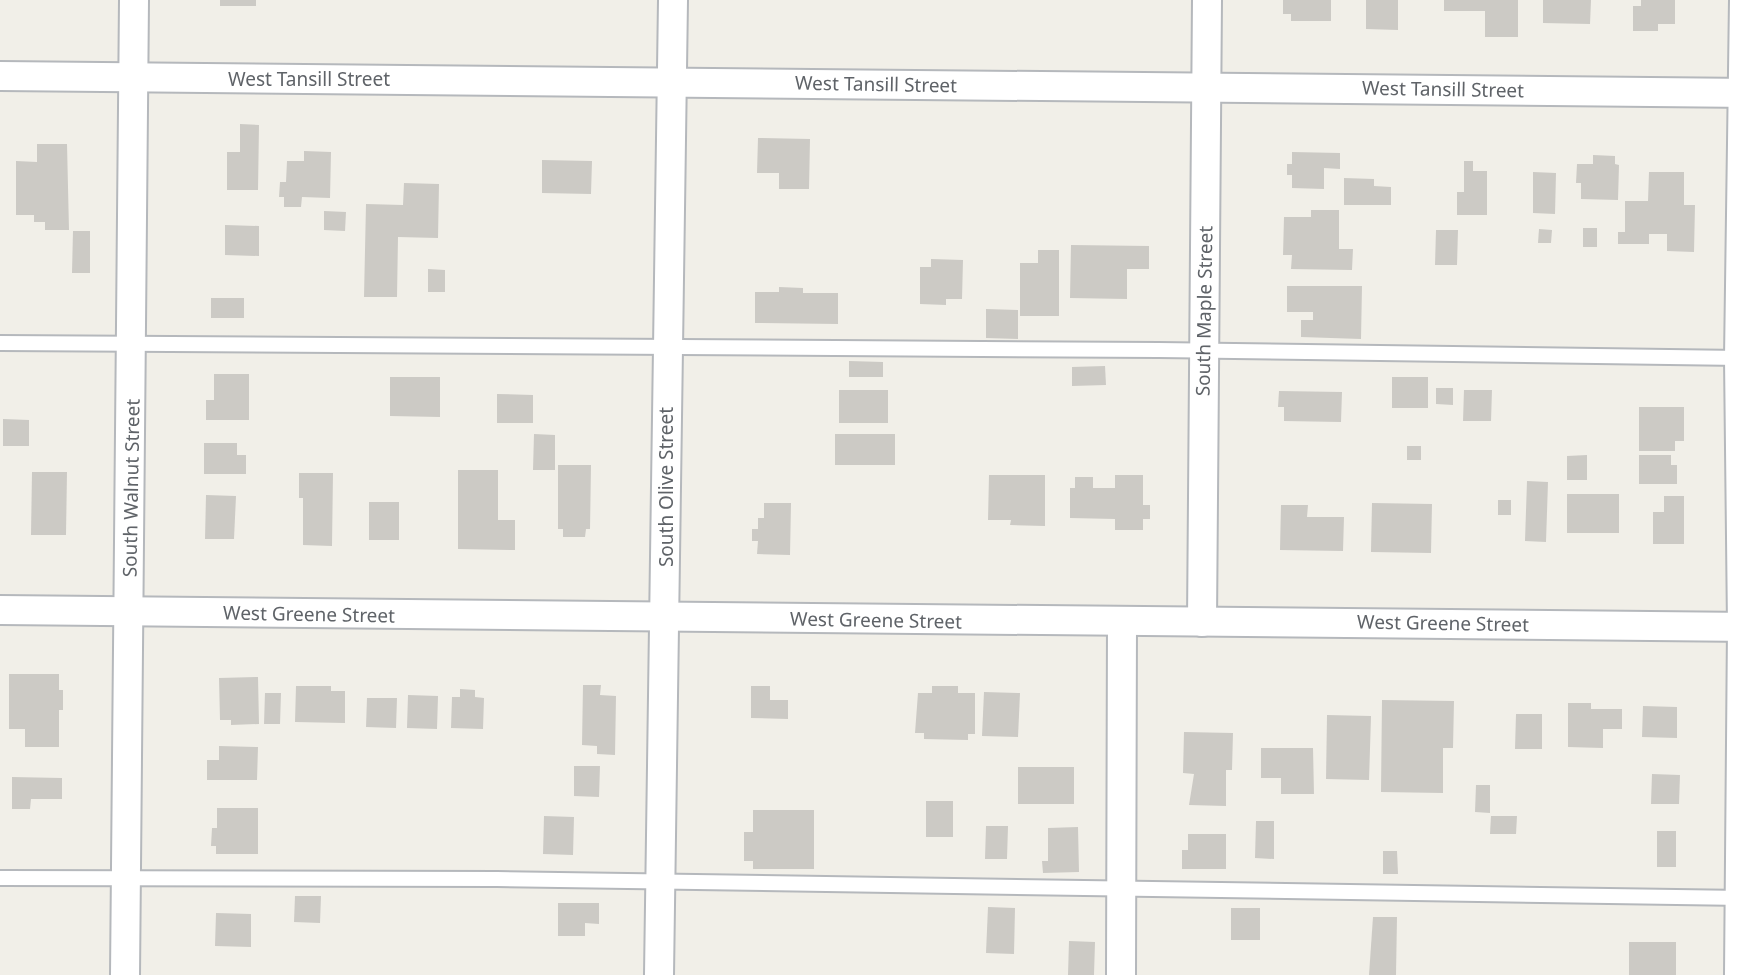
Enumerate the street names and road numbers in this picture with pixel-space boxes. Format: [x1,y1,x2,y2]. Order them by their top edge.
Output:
street label: West Tansill Street [228,66,390,92]
street label: West Tansill Street [795,70,957,98]
street label: West Tansill Street [1362,75,1524,103]
street label: South Maple Street [1190,225,1218,396]
street label: South Walnut Street [116,398,146,577]
street label: South Olive Street [653,407,679,567]
street label: West Greene Street [223,600,395,629]
street label: West Greene Street [790,606,962,635]
street label: West Greene Street [1357,609,1529,638]

